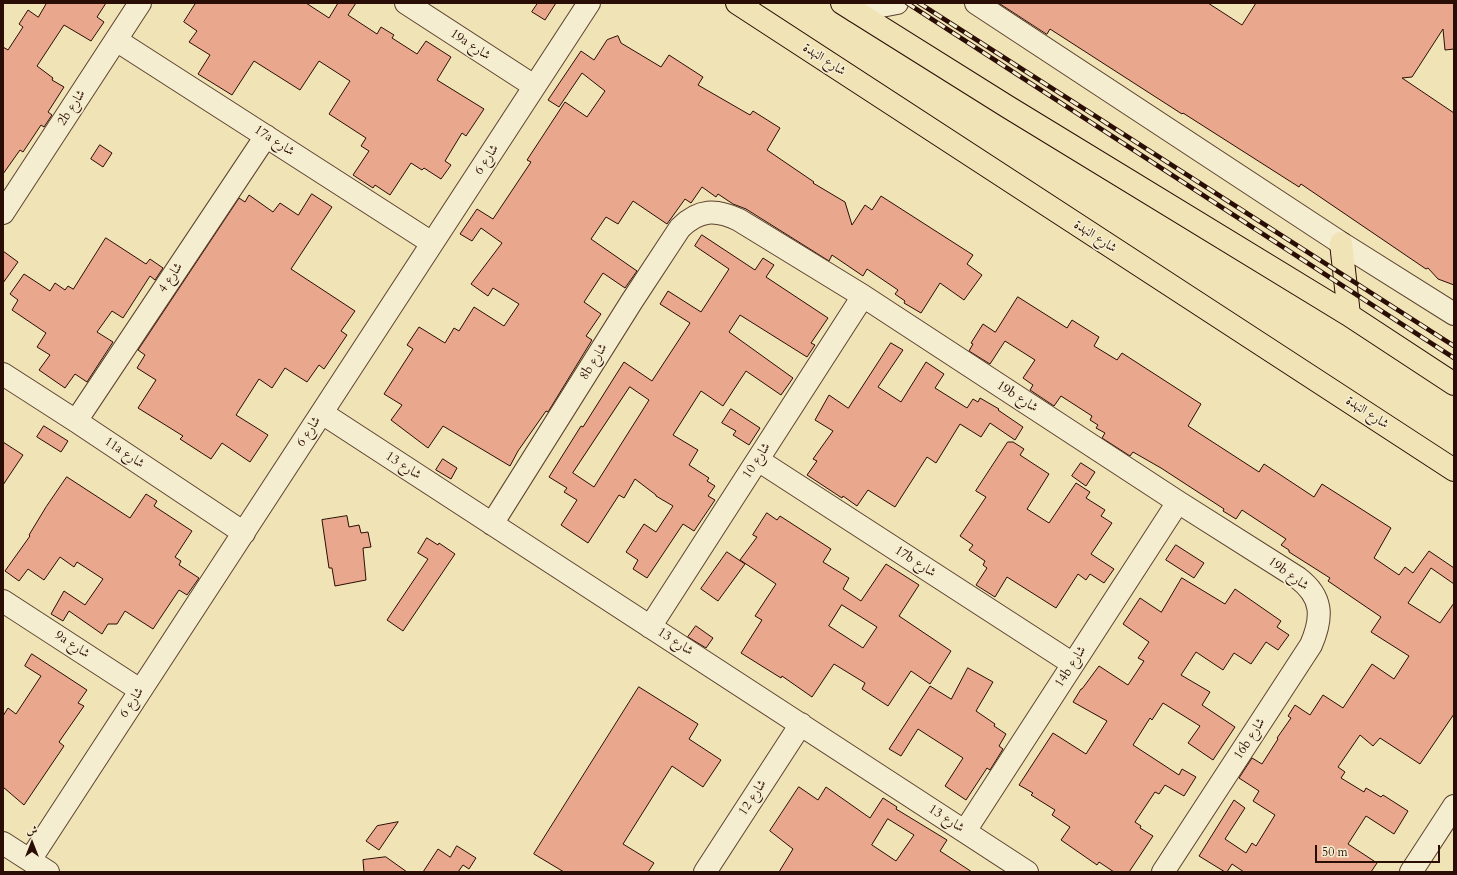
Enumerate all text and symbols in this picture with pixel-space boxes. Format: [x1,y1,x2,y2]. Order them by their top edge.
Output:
street label: 19a شارع [447,26,493,64]
street label: شارع النهدة [800,40,848,80]
street label: 2b شارع [55,87,89,129]
street label: 17a شارع [251,122,297,160]
street label: شارع 6 [472,142,502,178]
street label: شارع النهدة [1071,217,1119,257]
street label: شارع 4 [155,260,187,296]
street label: 8b شارع [577,341,611,383]
street label: 19b شارع [993,378,1041,416]
street label: شارع النهدة [1343,393,1391,433]
street label: شارع 6 [294,414,324,450]
street label: 11a شارع [101,434,147,472]
street label: شارع 10 [740,440,774,482]
street label: شارع 13 [382,449,424,483]
street label: 17b شارع [891,543,939,581]
street label: 19b شارع [1265,554,1311,594]
street label: شارع 13 [654,625,696,659]
street label: 9a شارع [52,628,92,662]
street label: 14b شارع [1052,643,1090,691]
street label: شارع 6 [117,685,147,721]
street label: 16b شارع [1231,715,1269,763]
street label: شارع 12 [736,777,770,819]
street label: شارع 13 [925,802,967,836]
north arrow [12,823,52,863]
text: ش [27,823,37,838]
scale bar [1317,837,1442,863]
text: 50 m [1322,844,1348,860]

